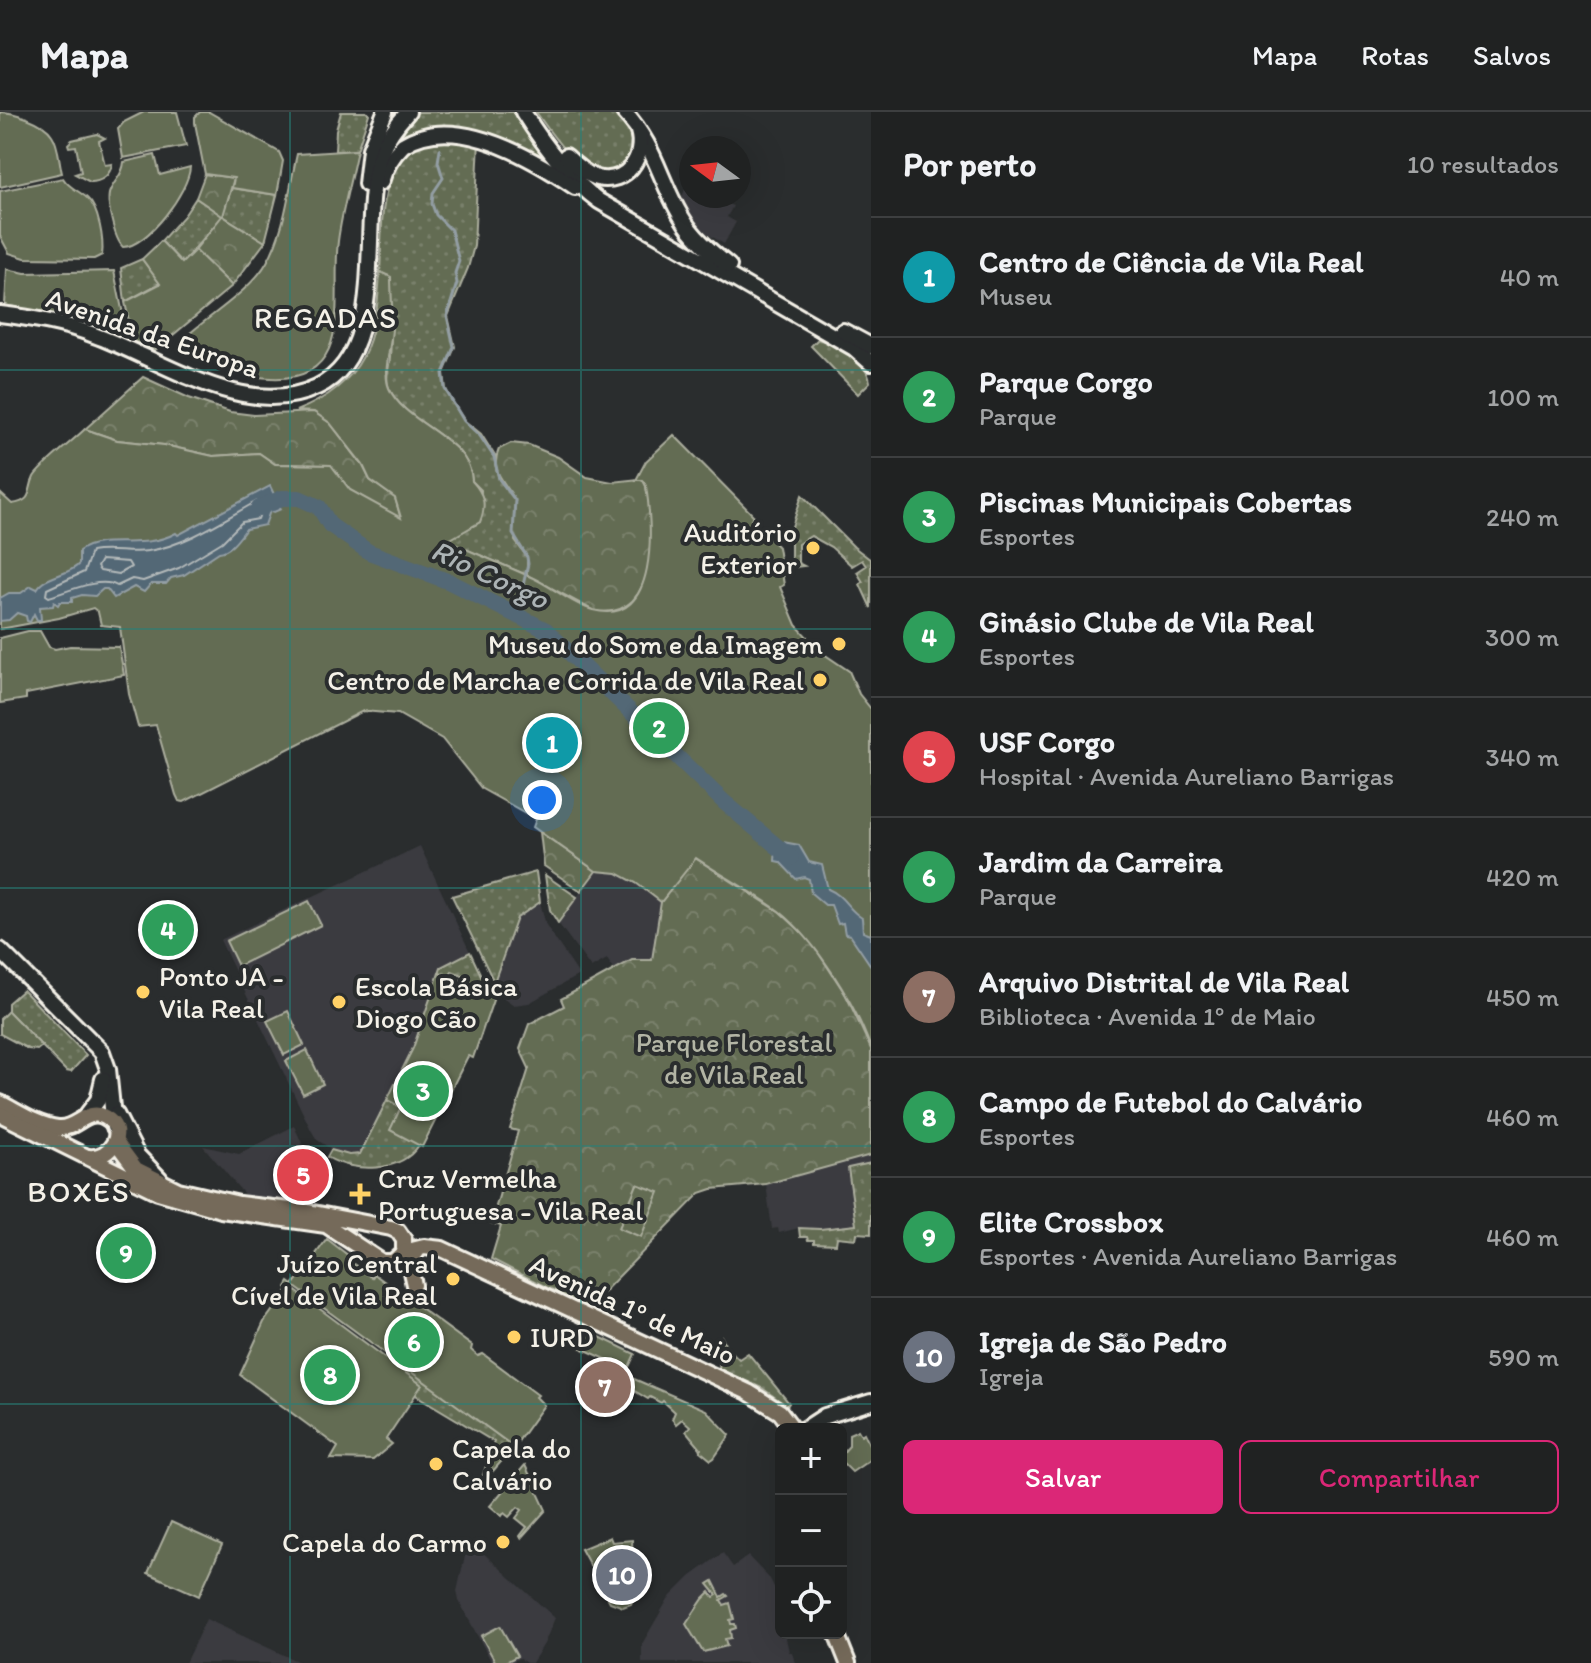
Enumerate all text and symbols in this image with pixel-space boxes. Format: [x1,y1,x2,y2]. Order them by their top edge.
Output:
text: Mapa [40,32,128,78]
text: Mapa [1252,38,1317,72]
text: Rotas [1361,38,1429,72]
text: Salvos [1473,38,1551,72]
north arrow [679,136,751,208]
text: Por perto [903,144,1036,185]
text: 10 resultados [1407,148,1559,180]
text: Centro de Ciência de Vila Real [979,243,1364,280]
text: 1 [923,261,935,293]
text: 40 m [1500,261,1559,293]
text: Museu [979,280,1052,312]
street label: Avenida da Europa [42,281,264,386]
district label: REGADAS [254,299,398,336]
text: Parque Corgo [979,363,1153,400]
text: 2 [922,381,936,413]
text: 100 m [1487,381,1559,413]
text: Parque [979,400,1057,432]
text: Piscinas Municipais Cobertas [979,483,1352,520]
text: 3 [922,501,936,533]
text: 240 m [1486,501,1559,533]
place label: Auditório Exterior [684,515,797,581]
text: Esportes [979,520,1075,552]
water label: Rio Corgo [426,531,556,618]
marker: Auditório Exterior [804,539,822,557]
text: Ginásio Clube de Vila Real [979,603,1314,640]
text: 4 [921,621,937,653]
text: 300 m [1485,621,1559,653]
place label: Museu do Som e da Imagem [488,627,823,661]
marker: Museu do Som e da Imagem [830,635,848,653]
text: Esportes [979,640,1075,672]
place label: Centro de Marcha e Corrida de Vila Real [327,663,804,697]
marker: Centro de Marcha e Corrida de Vila Real [811,671,829,689]
pin: 2 [633,698,685,758]
pin: 1 [526,713,578,773]
text: USF Corgo [979,723,1115,760]
text: 5 [922,741,936,773]
text: 340 m [1485,741,1559,773]
text: Hospital · Avenida Aureliano Barrigas [979,760,1394,792]
your location [522,780,562,820]
text: Jardim da Carreira [979,843,1223,880]
text: 6 [922,861,936,893]
text: 420 m [1486,861,1559,893]
text: Parque [979,880,1057,912]
pin: 4 [142,900,194,960]
place label: Ponto JA - Vila Real [159,959,284,1025]
text: Arquivo Distrital de Vila Real [979,963,1349,1000]
place label: Escola Básica Diogo Cão [355,969,518,1035]
text: 7 [923,981,935,1013]
text: 450 m [1486,981,1559,1013]
marker: Ponto JA - Vila Real [134,983,152,1001]
marker: Escola Básica Diogo Cão [330,993,348,1011]
text: Biblioteca · Avenida 1º de Maio [979,1000,1316,1032]
park label: Parque Florestal de Vila Real [636,1025,832,1091]
pin: 3 [397,1061,449,1121]
text: Campo de Futebol do Calvário [979,1083,1362,1120]
text: 8 [922,1101,936,1133]
text: 460 m [1486,1101,1559,1133]
text: Esportes [979,1120,1075,1152]
pin: 5 [277,1145,329,1205]
place label: Cruz Vermelha Portuguesa - Vila Real [378,1161,643,1227]
district label: BOXES [27,1173,131,1210]
marker: Cruz Vermelha Portuguesa - Vila Real [349,1183,371,1205]
text: Elite Crossbox [979,1203,1163,1240]
text: 9 [922,1221,936,1253]
text: 460 m [1486,1221,1559,1253]
pin: 9 [100,1223,152,1283]
text: Esportes · Avenida Aureliano Barrigas [979,1240,1397,1272]
place label: Juízo Central Cível de Vila Real [231,1246,437,1312]
street label: Avenida 1º de Maio [525,1246,741,1372]
marker: Juízo Central Cível de Vila Real [444,1270,462,1288]
pin: 6 [388,1312,440,1372]
place label: IURD [530,1320,594,1354]
text: Igreja de São Pedro [979,1323,1227,1360]
marker: IURD [505,1328,523,1346]
text: 10 [915,1341,943,1373]
text: 590 m [1488,1341,1559,1373]
pin: 8 [304,1345,356,1405]
pin: 7 [579,1357,631,1417]
text: Igreja [979,1360,1043,1392]
map controls [775,1423,847,1639]
button: + [775,1423,847,1495]
place label: Capela do Calvário [452,1431,571,1497]
button: Salvar [903,1440,1223,1514]
button: Compartilhar [1239,1440,1559,1514]
marker: Capela do Calvário [427,1455,445,1473]
button: − [775,1495,847,1567]
place label: Capela do Carmo [282,1525,487,1559]
marker: Capela do Carmo [494,1533,512,1551]
pin: 10 [596,1545,648,1605]
button: locate [775,1567,847,1639]

